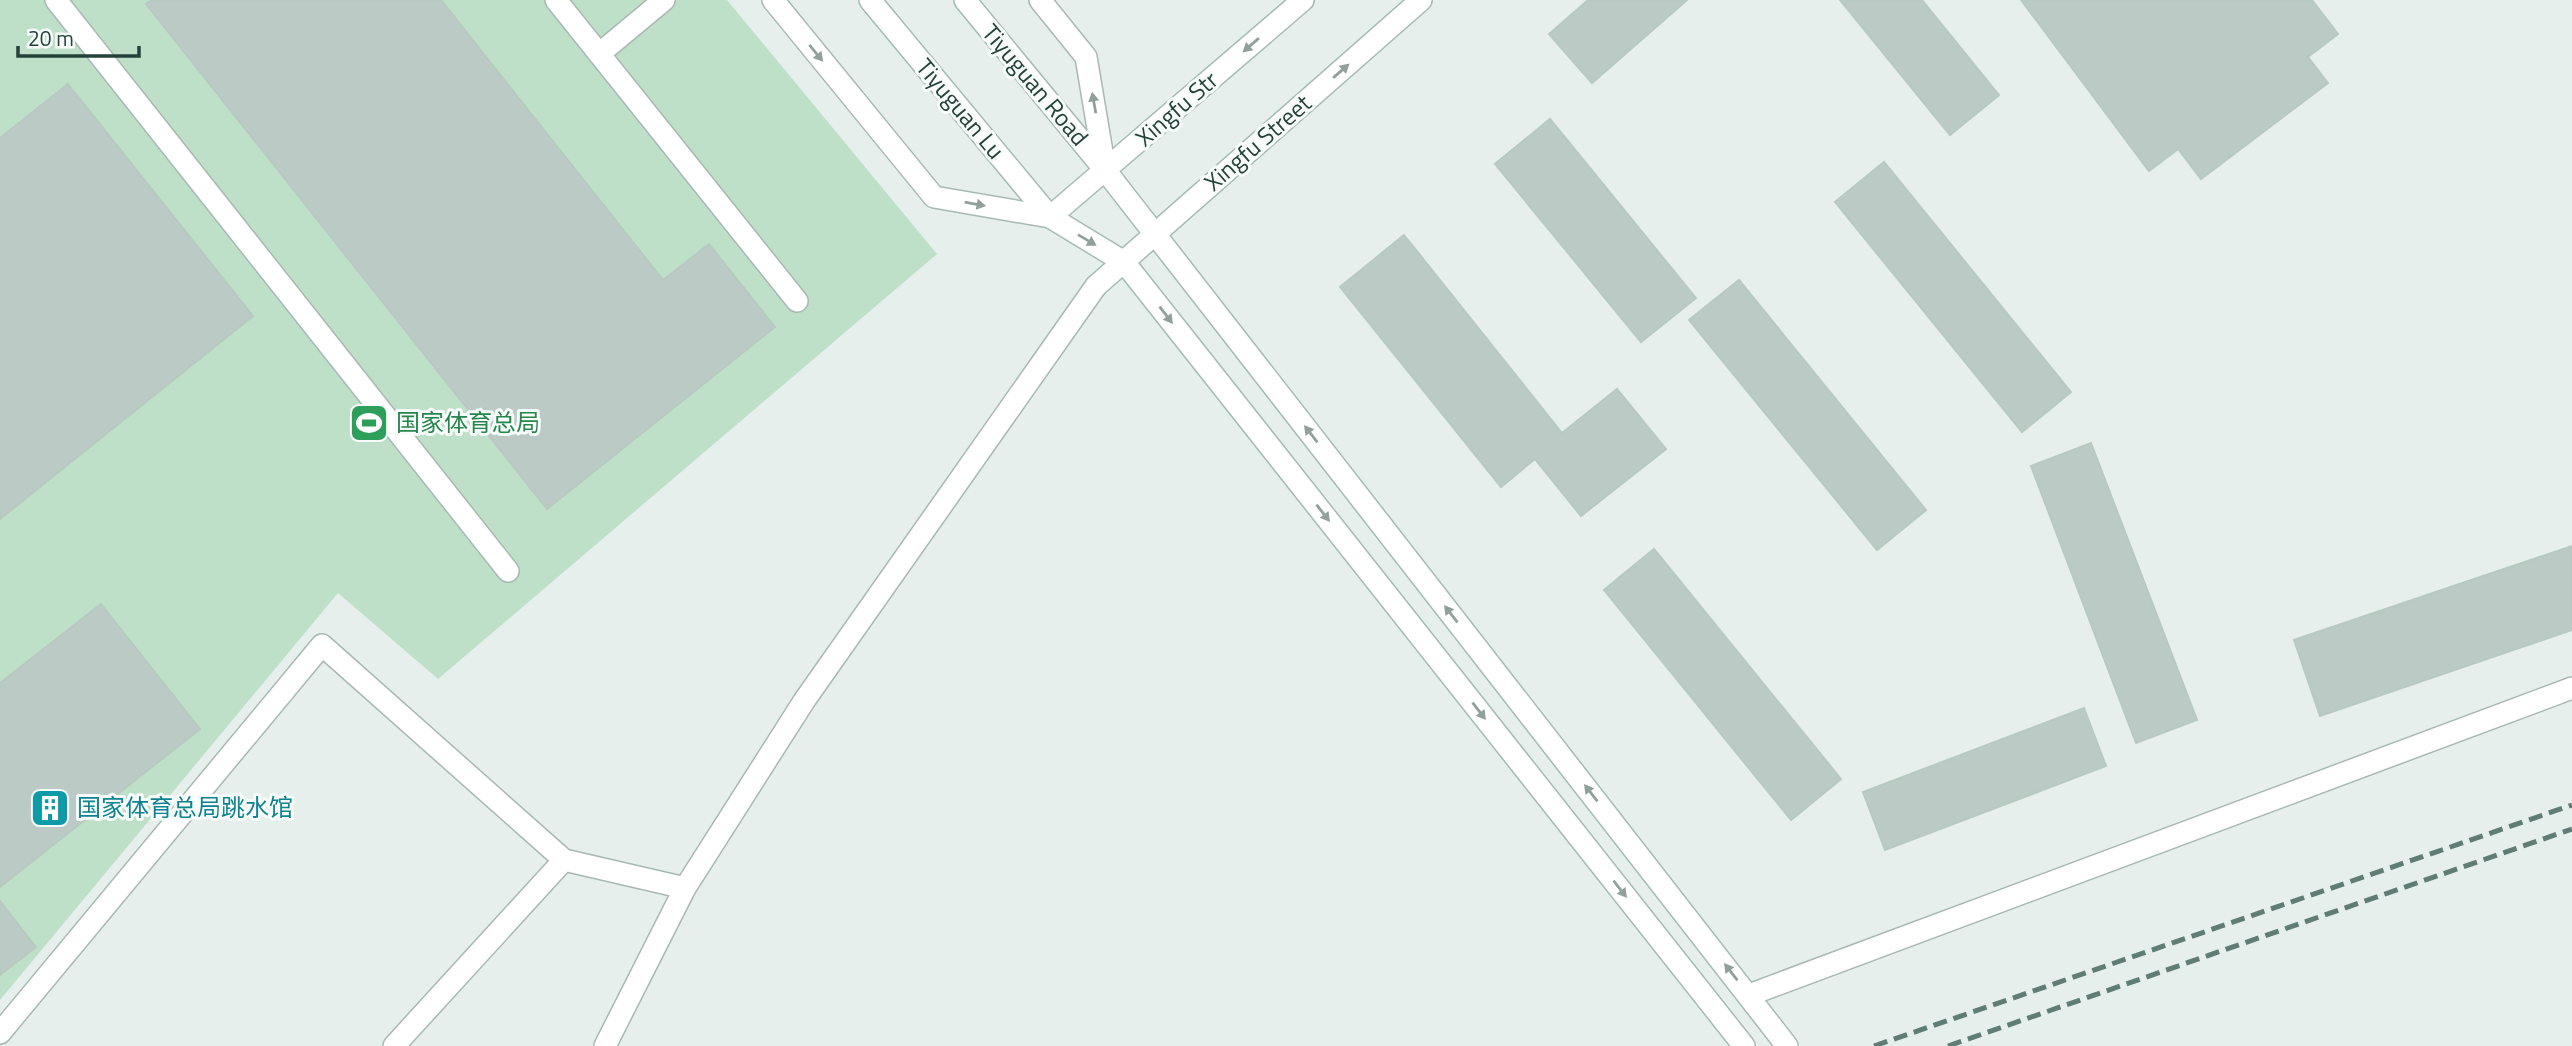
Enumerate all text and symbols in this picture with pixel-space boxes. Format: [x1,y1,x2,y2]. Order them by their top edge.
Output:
scale bar [18,14,138,58]
street label: Tiyuguan Road [974,16,1098,153]
text: 20 m [28,22,74,54]
one-way arrow [1242,37,1260,53]
one-way arrow [809,43,824,61]
street label: Tiyuguan Lu [908,50,1014,167]
street label: Xingfu Str [1127,62,1226,154]
one-way arrow [1332,64,1349,79]
street label: Xingfu Street [1196,85,1319,199]
one-way arrow [1088,92,1099,114]
one-way arrow [964,199,986,210]
one-way arrow [1078,233,1097,246]
one-way arrow [1159,306,1174,324]
sports icon: 国家体育总局 [348,402,390,444]
place label: 国家体育总局 [396,404,540,440]
one-way arrow [1303,426,1318,444]
one-way arrow [1315,504,1329,522]
one-way arrow [1443,605,1458,623]
one-way arrow [1471,702,1486,719]
one-way arrow [1584,784,1598,802]
building icon: 国家体育总局跳水馆 [29,787,71,829]
place label: 国家体育总局跳水馆 [77,789,293,825]
one-way arrow [1612,880,1627,898]
one-way arrow [1723,964,1738,982]

